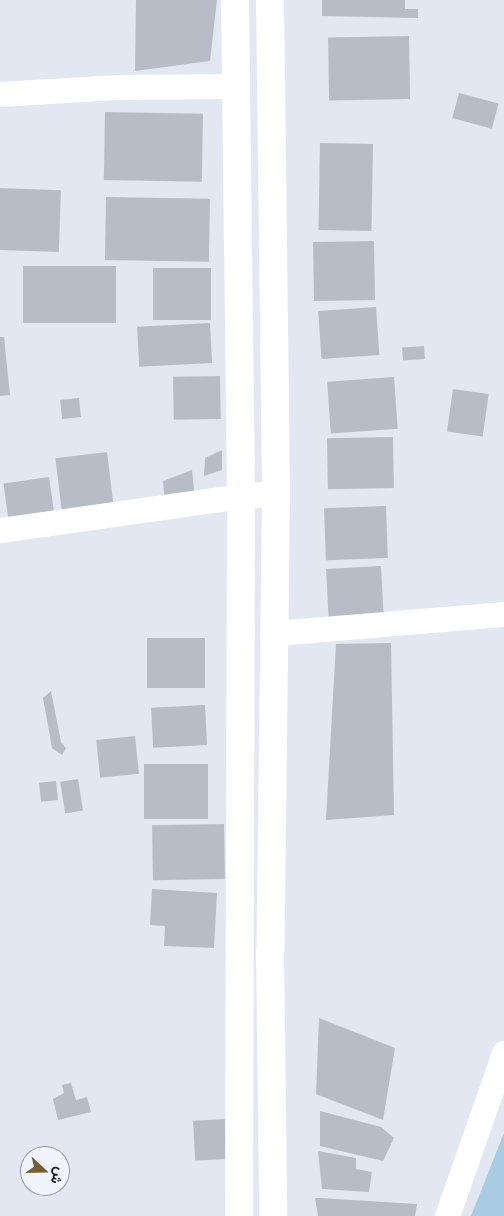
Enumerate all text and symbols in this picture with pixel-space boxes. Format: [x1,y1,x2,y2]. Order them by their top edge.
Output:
north arrow [20,1146,70,1196]
text: ش [48,1165,69,1187]

